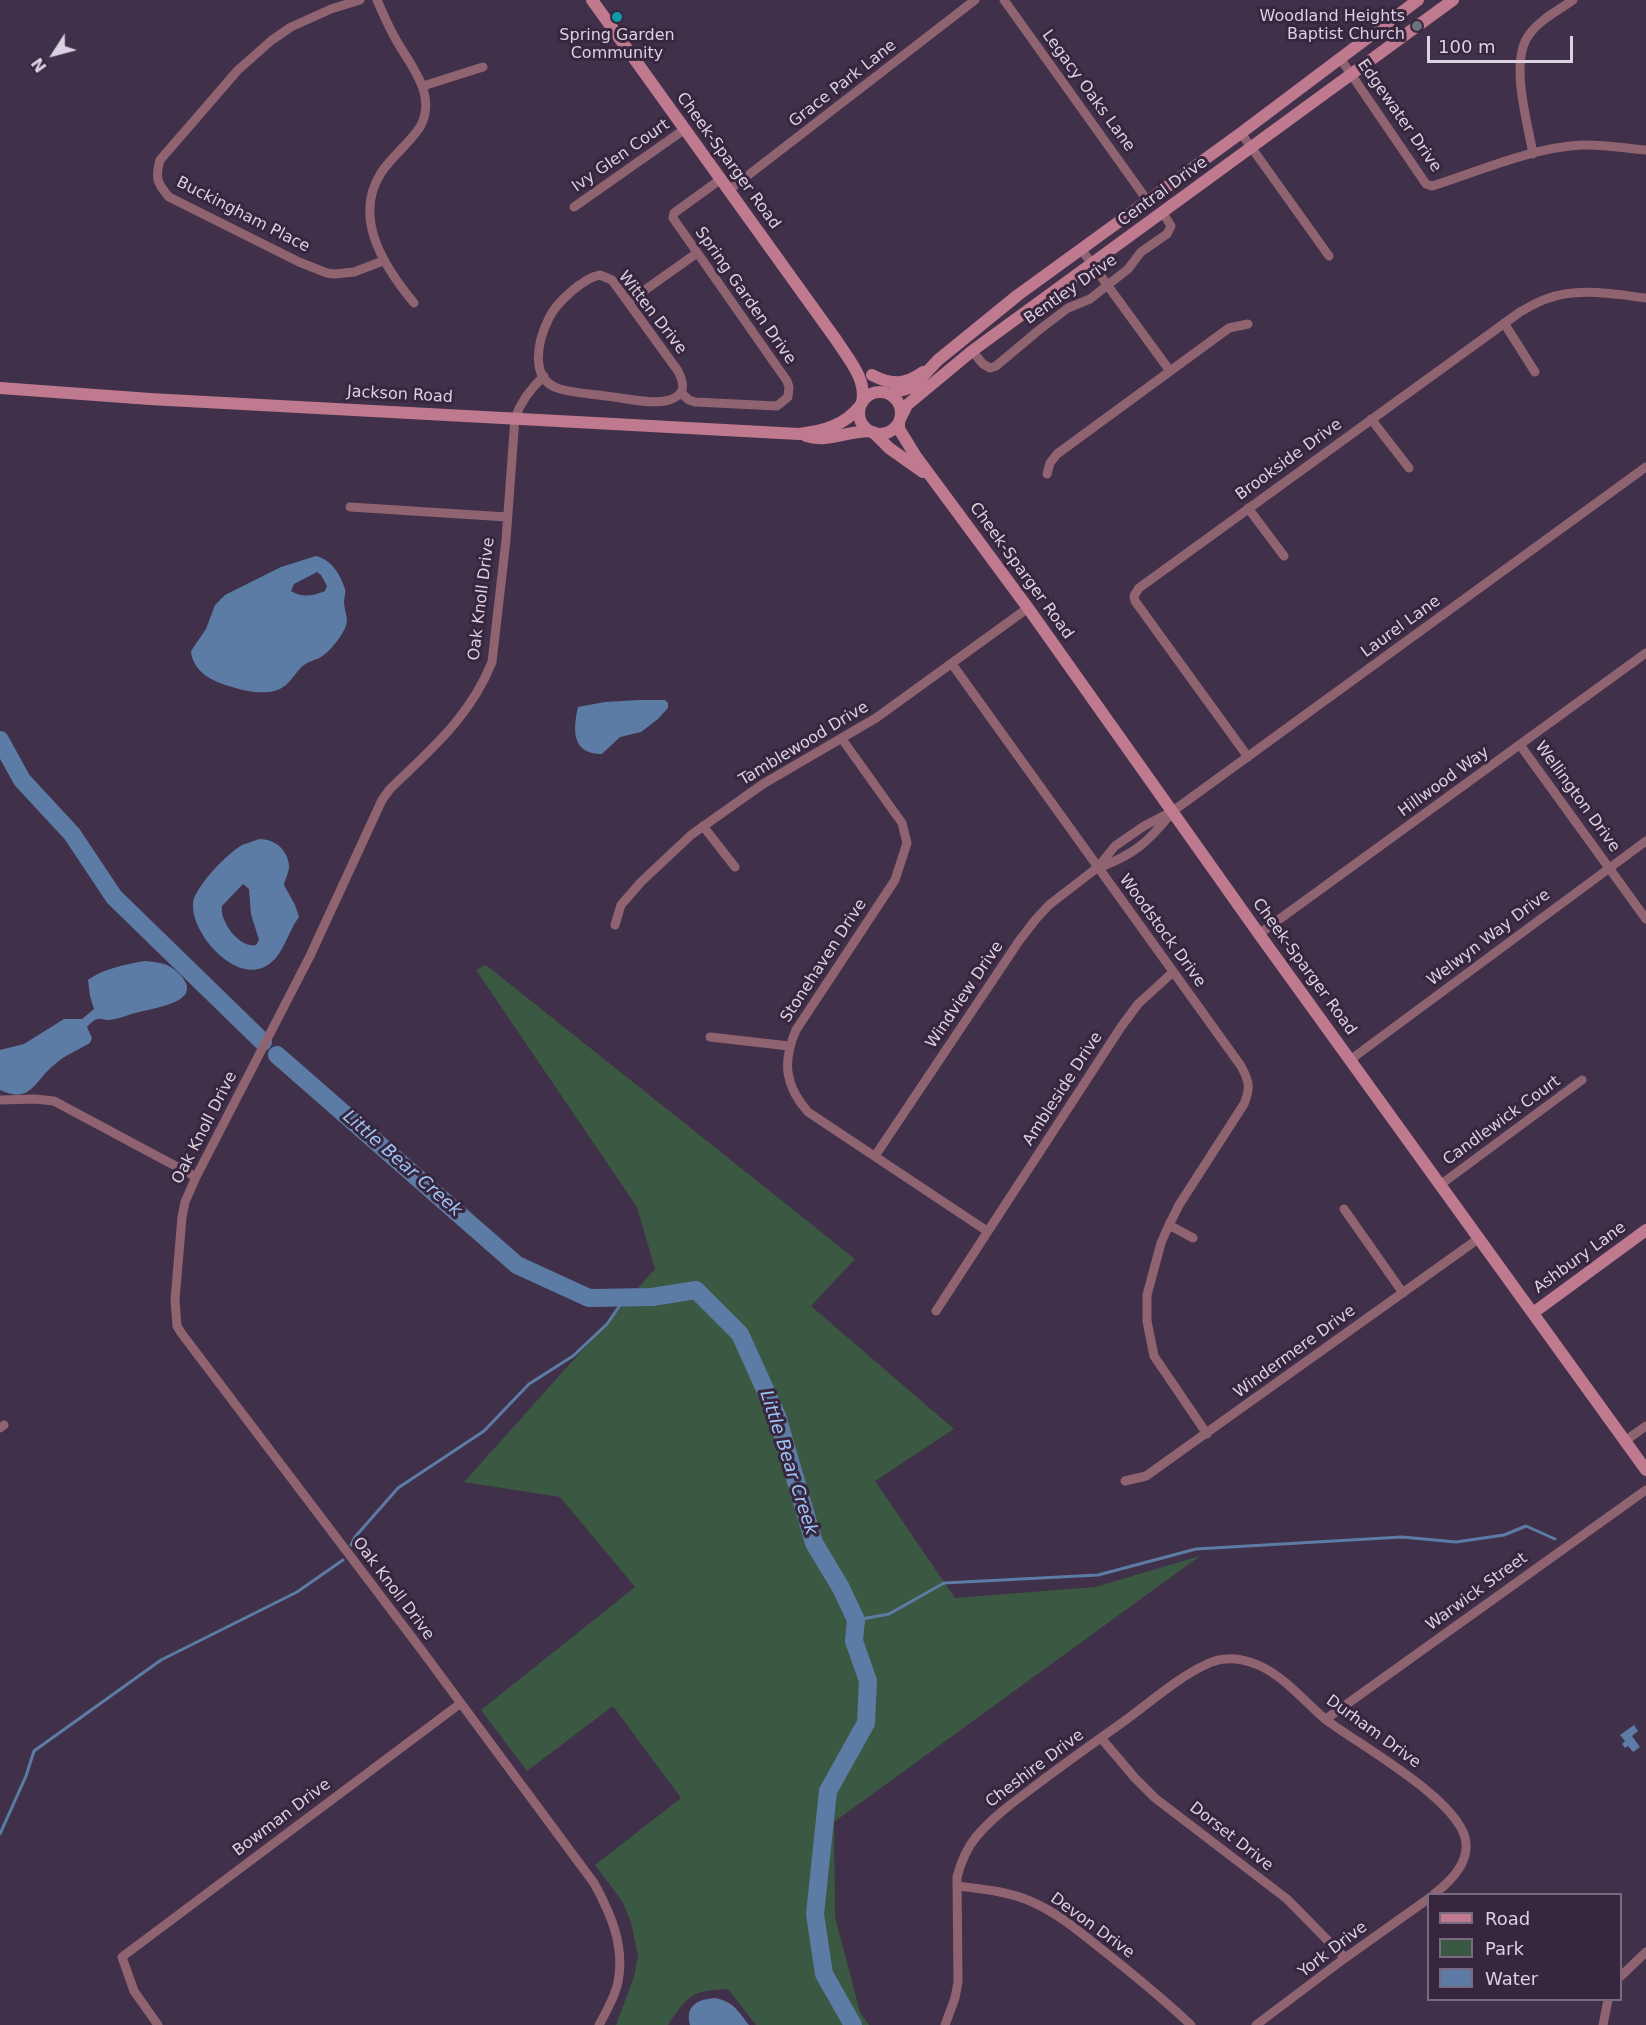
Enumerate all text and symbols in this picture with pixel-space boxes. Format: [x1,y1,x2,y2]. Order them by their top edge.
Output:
place label: Woodland Heights Baptist Church [1260,7,1405,45]
marker: Spring Garden Community [610,10,624,24]
marker: Woodland Heights Baptist Church [1410,19,1424,33]
north arrow [24,24,84,84]
scale bar [1430,24,1576,62]
place label: Spring Garden Community [559,26,675,64]
street label: Legacy Oaks Lane [1037,26,1139,156]
street label: Grace Park Lane [786,36,900,132]
text: 100 m [1438,36,1496,57]
text: N [27,54,51,76]
street label: Edgewater Drive [1353,56,1445,176]
street label: Cheek-Sparger Road [672,89,784,233]
street label: Ivy Glen Court [569,115,673,197]
street label: Central Drive [1114,153,1212,231]
street label: Buckingham Place [173,173,313,257]
street label: Spring Garden Drive [690,224,800,368]
street label: Bentley Drive [1021,251,1121,329]
street label: Witten Drive [614,268,690,358]
street label: Jackson Road [347,383,453,407]
street label: Brookside Drive [1232,415,1346,505]
street label: Cheek-Sparger Road [965,499,1077,643]
street label: Oak Knoll Drive [465,536,499,662]
street label: Laurel Lane [1358,592,1444,662]
street label: Tamblewood Drive [736,698,872,790]
street label: Wellington Drive [1530,738,1624,856]
street label: Hillwood Way [1395,743,1493,821]
street label: Woodstock Drive [1115,871,1209,991]
street label: Welwyn Way Drive [1424,886,1554,990]
street label: Cheek-Sparger Road [1248,895,1360,1039]
street label: Stonehaven Drive [777,896,871,1026]
street label: Windview Drive [922,938,1008,1052]
street label: Ambleside Drive [1019,1029,1107,1149]
street label: Oak Knoll Drive [168,1068,242,1188]
street label: Candlewick Court [1440,1072,1564,1170]
water label: Little Bear Creek [338,1106,466,1222]
street label: Ashbury Lane [1530,1218,1630,1298]
street label: Windermere Drive [1230,1301,1360,1403]
water label: Little Bear Creek [754,1388,822,1538]
street label: Oak Knoll Drive [348,1534,438,1644]
street label: Warwick Street [1423,1549,1531,1635]
street label: Durham Drive [1322,1691,1424,1773]
street label: Cheshire Drive [982,1726,1088,1812]
street label: Bowman Drive [229,1775,335,1861]
street label: Dorset Drive [1185,1798,1277,1876]
street label: Devon Drive [1046,1889,1138,1963]
legend [1427,1893,1622,2001]
text: Road [1485,1908,1530,1929]
street label: York Drive [1295,1918,1371,1982]
text: Park [1485,1938,1524,1959]
text: Water [1485,1968,1538,1989]

